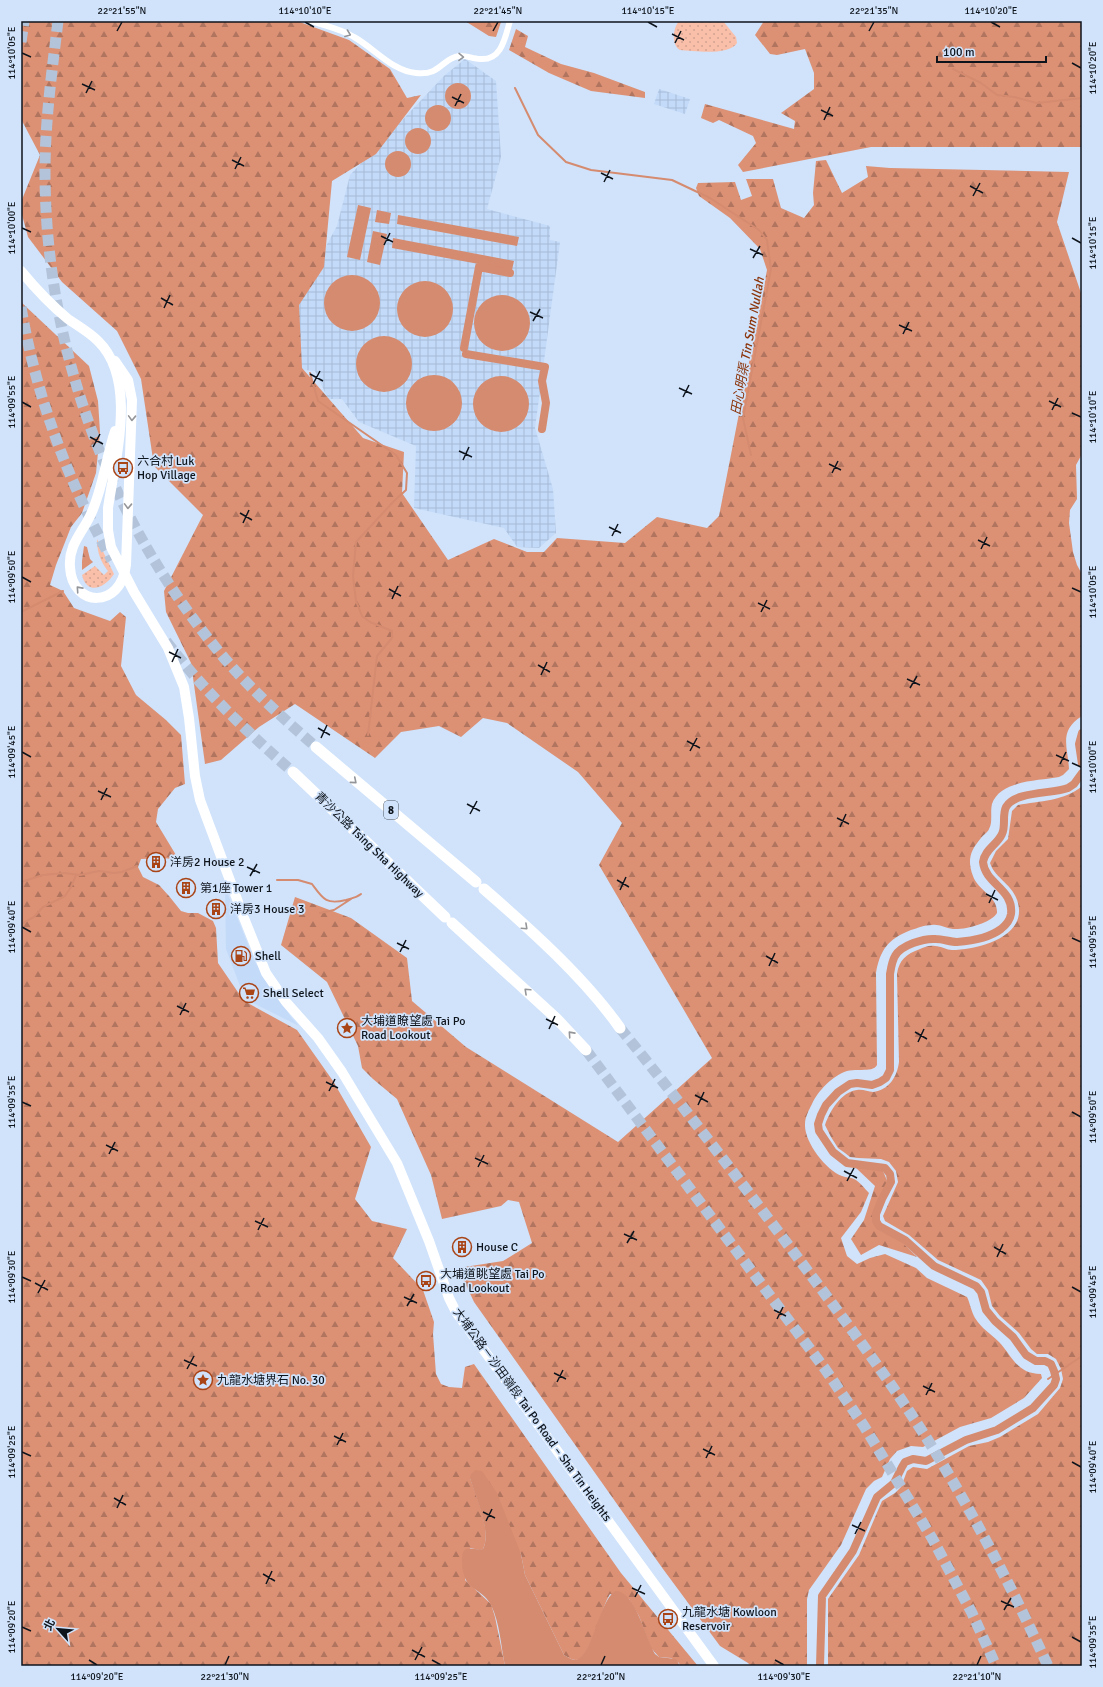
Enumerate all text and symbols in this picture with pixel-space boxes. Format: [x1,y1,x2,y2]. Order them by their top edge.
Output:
text: 22°21'55"N [98,5,146,17]
text: 114°10'10"E [278,5,332,17]
text: 22°21'45"N [474,5,522,17]
text: 114°10'15"E [621,5,675,17]
text: 22°21'35"N [850,5,898,17]
text: 114°10'20"E [964,5,1018,17]
text: 114°10'05"E [6,26,18,80]
one-way arrow [344,30,351,38]
scale bar [937,38,1046,64]
text: 114°10'20"E [1087,41,1099,95]
text: 100 m [943,45,975,60]
one-way arrow [458,52,464,61]
text: 114°10'00"E [6,201,18,255]
text: 114°10'15"E [1087,216,1099,270]
water label: 田心明渠 Tin Sum Nullah [728,275,768,416]
text: 114°09'55"E [6,375,18,429]
text: 114°10'10"E [1087,390,1099,444]
one-way arrow [127,415,136,421]
place label: 六合村 Luk Hop Village [137,454,196,483]
bus stop icon: 六合村 Luk Hop Village [112,457,134,479]
one-way arrow [124,503,133,509]
text: 114°09'50"E [6,550,18,604]
text: 114°10'05"E [1087,565,1099,619]
one-way arrow [76,586,83,593]
text: 114°09'45"E [6,725,18,779]
text: 114°10'00"E [1087,740,1099,794]
one-way arrow [350,776,357,783]
street label: 青沙公路 Tsing Sha Highway [311,789,427,901]
road number: 8 [384,801,398,819]
building icon: 洋房2 House 2 [145,851,167,873]
place label: 洋房2 House 2 [170,855,244,870]
building icon: 第1座 Tower 1 [175,877,197,899]
place label: 第1座 Tower 1 [200,881,272,896]
building icon: 洋房3 House 3 [205,898,227,920]
text: 114°09'40"E [6,900,18,954]
place label: 洋房3 House 3 [230,902,304,917]
text: 114°09'55"E [1087,915,1099,969]
one-way arrow [521,922,528,929]
fuel station icon: Shell [230,945,252,967]
place label: Shell [255,949,282,964]
supermarket icon: Shell Select [238,982,260,1004]
place label: Shell Select [263,986,324,1001]
one-way arrow [525,989,532,996]
place label: 大埔道瞭望處 Tai Po Road Lookout [361,1014,465,1043]
place icon: 大埔道瞭望處 Tai Po Road Lookout [336,1017,358,1039]
one-way arrow [569,1031,576,1039]
text: 114°09'35"E [6,1075,18,1129]
text: 114°09'50"E [1087,1090,1099,1144]
building icon: House C [451,1236,473,1258]
place label: House C [476,1240,518,1255]
text: 114°09'30"E [6,1250,18,1304]
text: 114°09'45"E [1087,1265,1099,1319]
place label: 大埔道眺望處 Tai Po Road Lookout [440,1267,544,1296]
bus stop icon: 大埔道眺望處 Tai Po Road Lookout [415,1270,437,1292]
street label: 大埔公路－沙田嶺段 Tai Po Road – Sha Tin Heights [449,1305,615,1525]
place icon: 九龍水塘界石 No. 30 [192,1369,214,1391]
place label: 九龍水塘界石 No. 30 [217,1373,325,1388]
text: 114°09'25"E [6,1425,18,1479]
text: 114°09'40"E [1087,1440,1099,1494]
text: 114°09'20"E [6,1600,18,1654]
place label: 九龍水塘 Kowloon Reservoir [682,1605,777,1634]
bus stop icon: 九龍水塘 Kowloon Reservoir [657,1608,679,1630]
north arrow [38,1609,78,1649]
text: 114°09'35"E [1087,1615,1099,1669]
text: 北 [41,1617,58,1633]
text: 114°09'20"E [70,1671,124,1683]
text: 22°21'30"N [201,1671,249,1683]
text: 114°09'25"E [414,1671,468,1683]
text: 22°21'20"N [577,1671,625,1683]
text: 114°09'30"E [757,1671,811,1683]
text: 22°21'10"N [953,1671,1001,1683]

